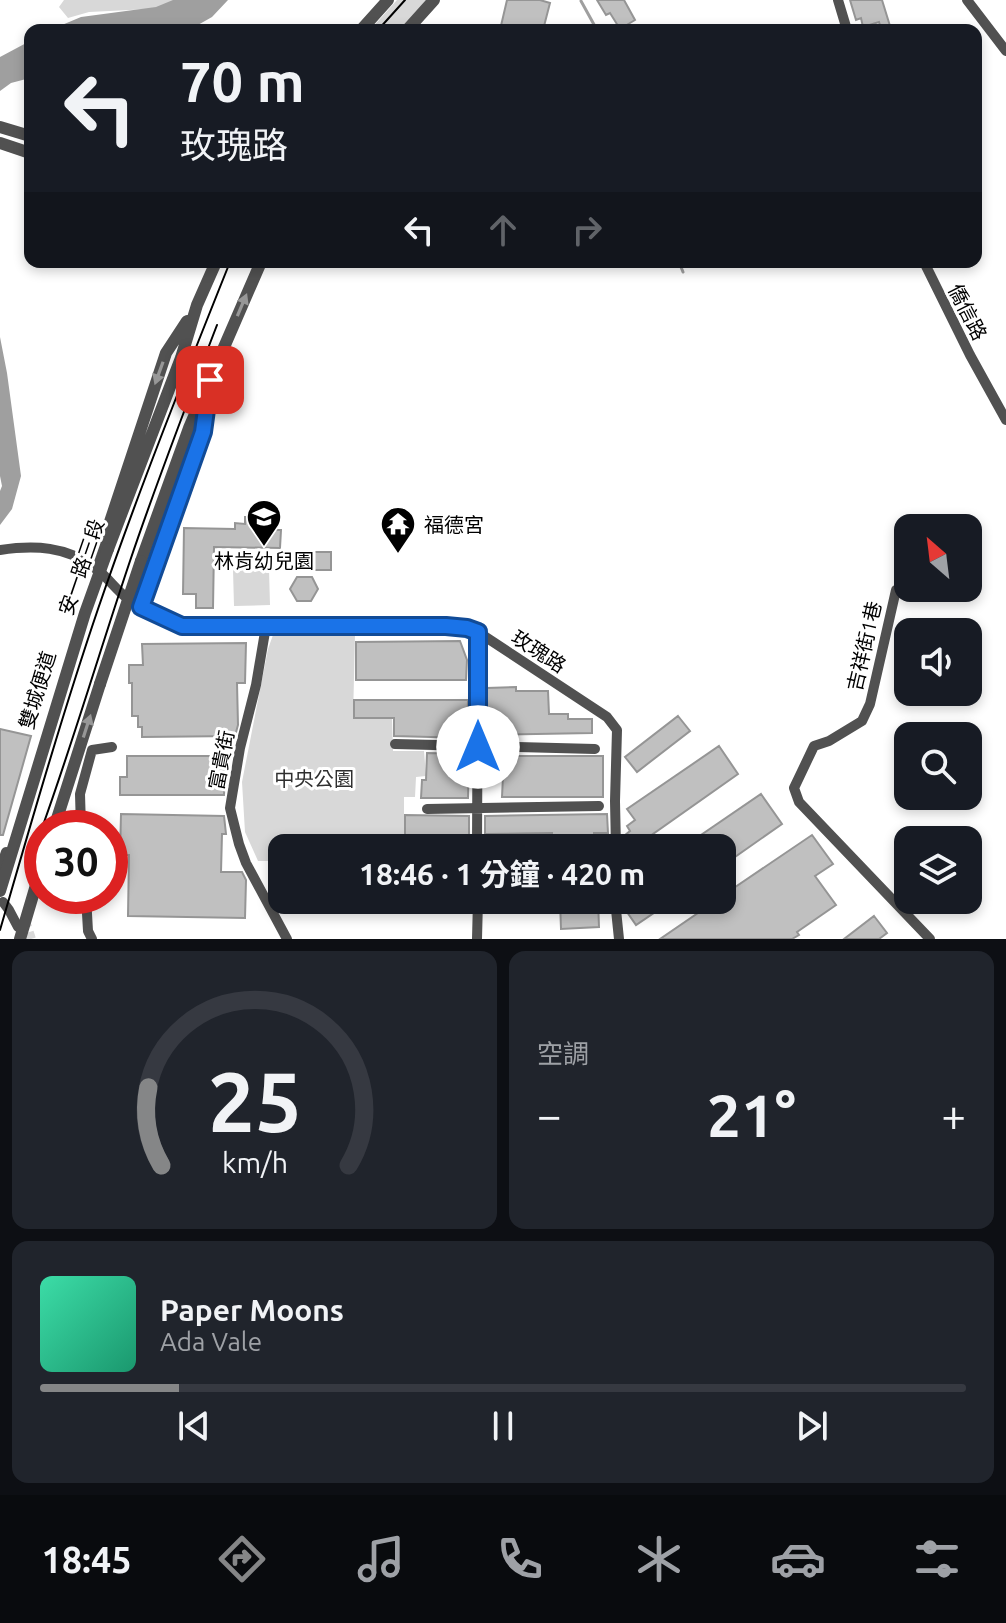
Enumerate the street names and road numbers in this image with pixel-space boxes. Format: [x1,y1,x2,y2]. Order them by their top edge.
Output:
street label: 僑信路 [944,280,992,344]
street label: 安一路三段 [54,516,108,618]
street label: 吉祥街1巷 [843,599,885,693]
street label: 玫瑰路 [508,625,570,677]
street label: 雙城便道 [14,648,60,732]
street label: 富貴街 [204,728,238,792]

